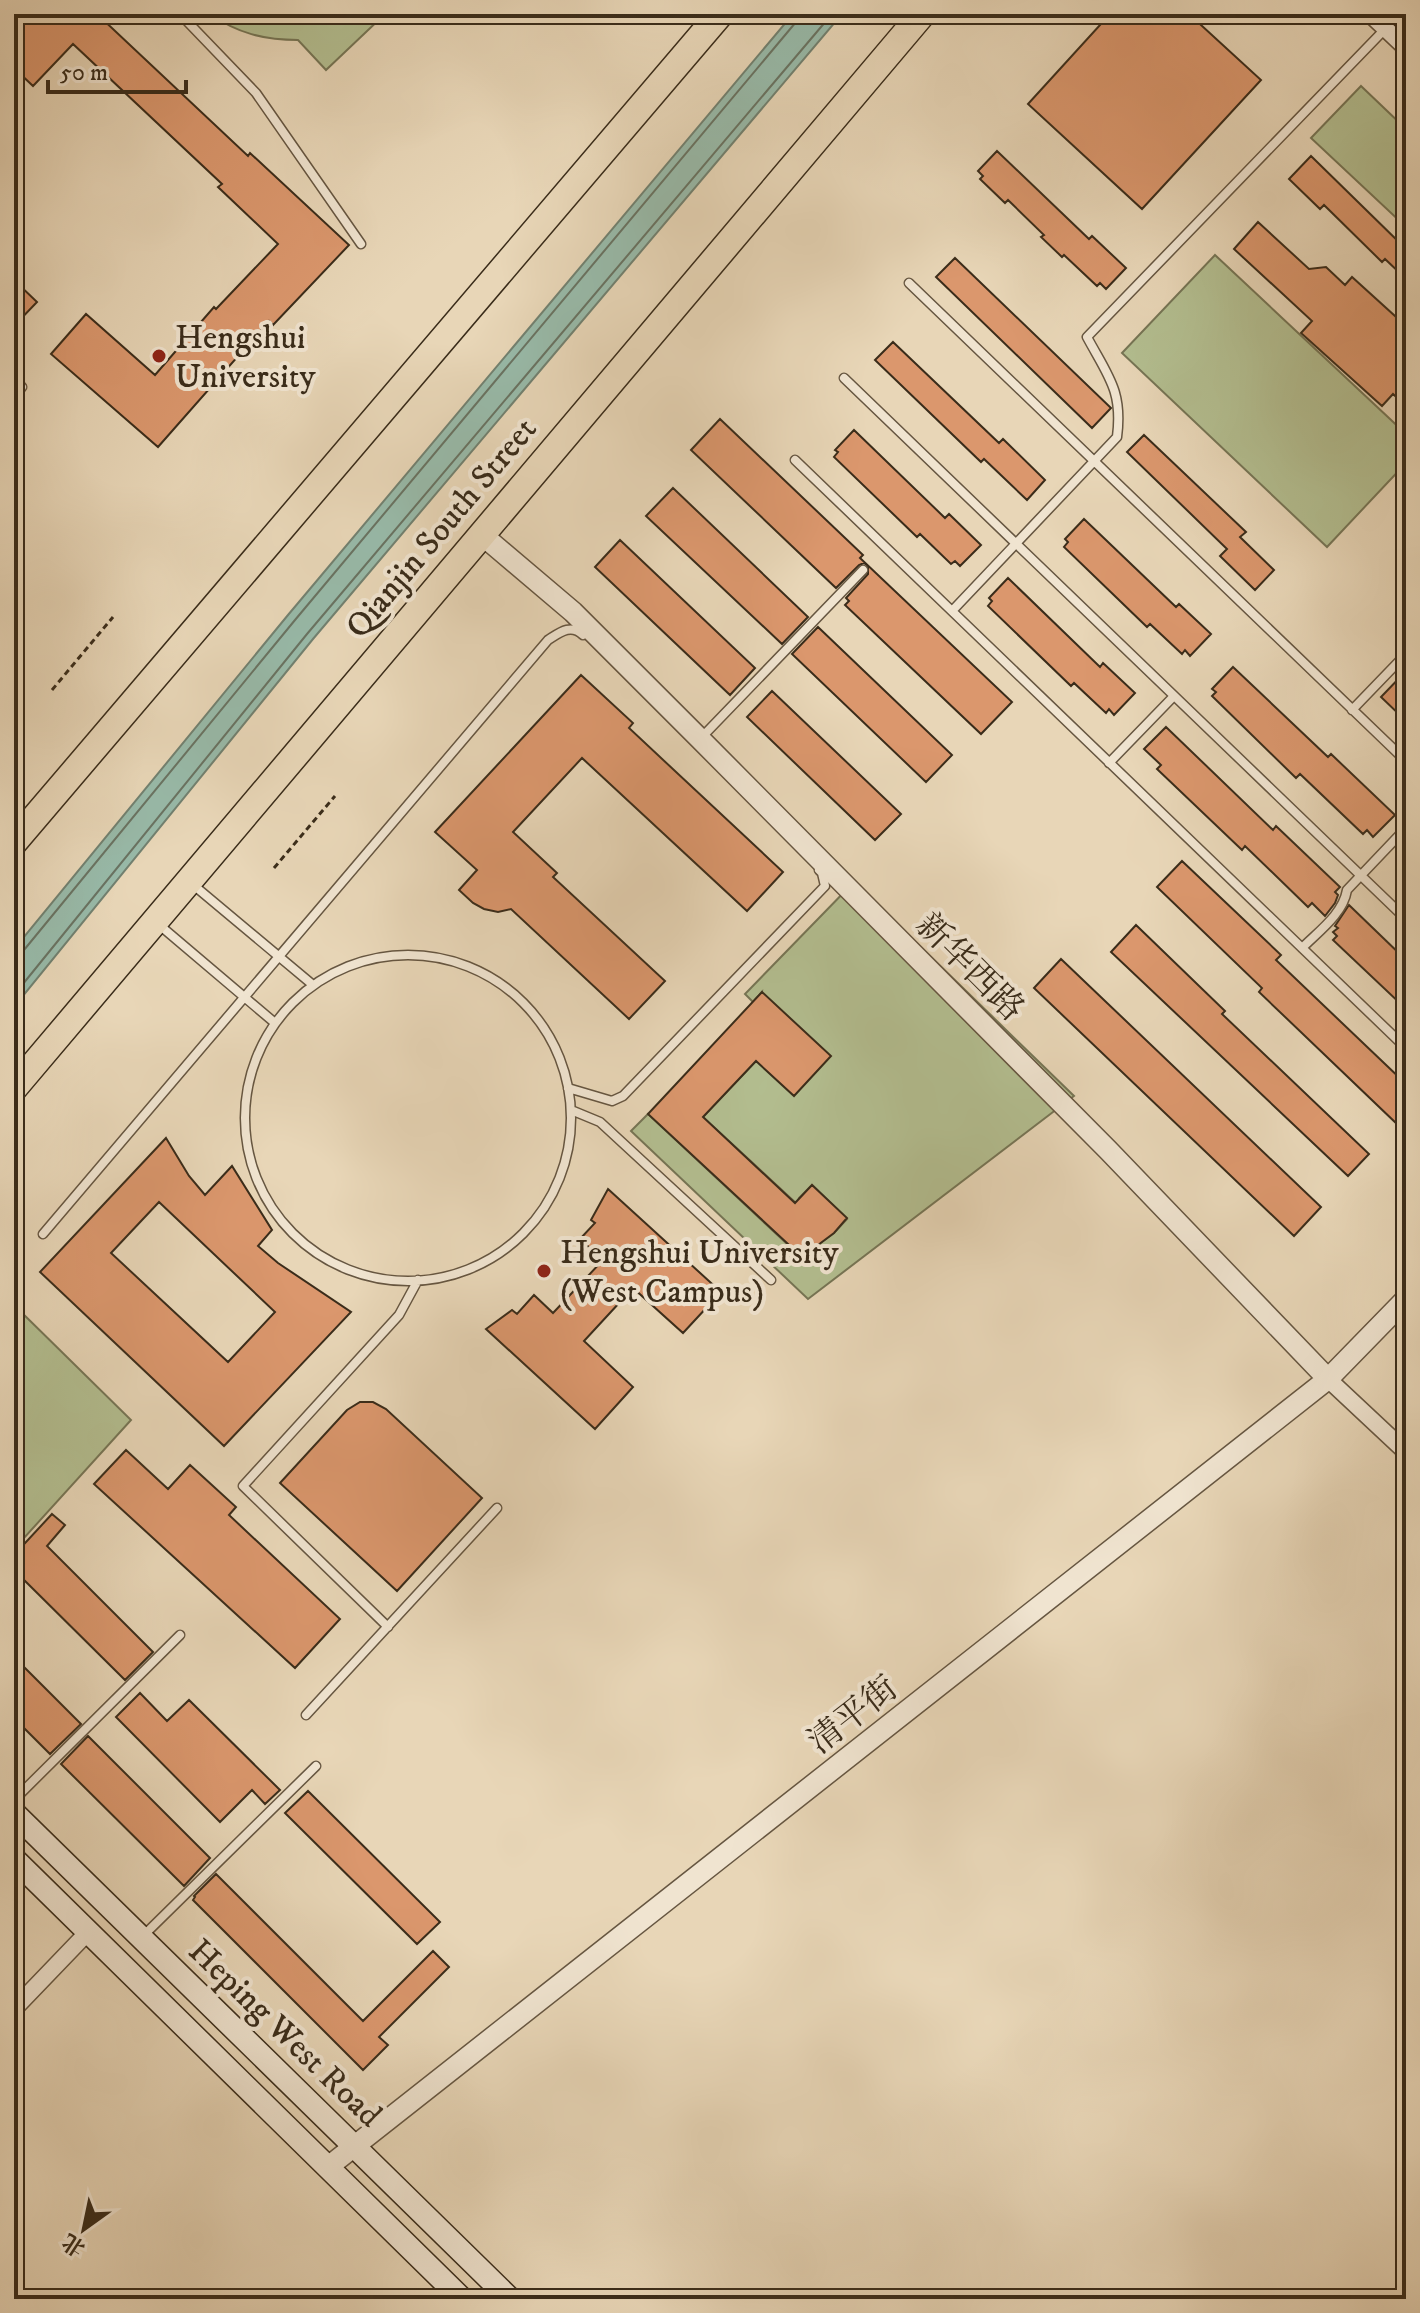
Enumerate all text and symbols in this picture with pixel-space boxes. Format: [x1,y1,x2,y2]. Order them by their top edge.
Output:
scale bar [48,44,186,94]
text: 50 m [60,58,108,88]
place label: Hengshui University [175,317,317,398]
marker: Hengshui University [150,347,168,365]
street label: Qianjin South Street [337,409,546,647]
street label: 新华西路 [907,904,1033,1030]
place label: Hengshui University (West Campus) [560,1232,839,1313]
marker: Hengshui University (West Campus) [535,1262,553,1280]
street label: 清平街 [800,1668,906,1764]
street label: Heping West Road [179,1930,390,2136]
north arrow [44,2189,124,2269]
text: 北 [57,2227,91,2262]

